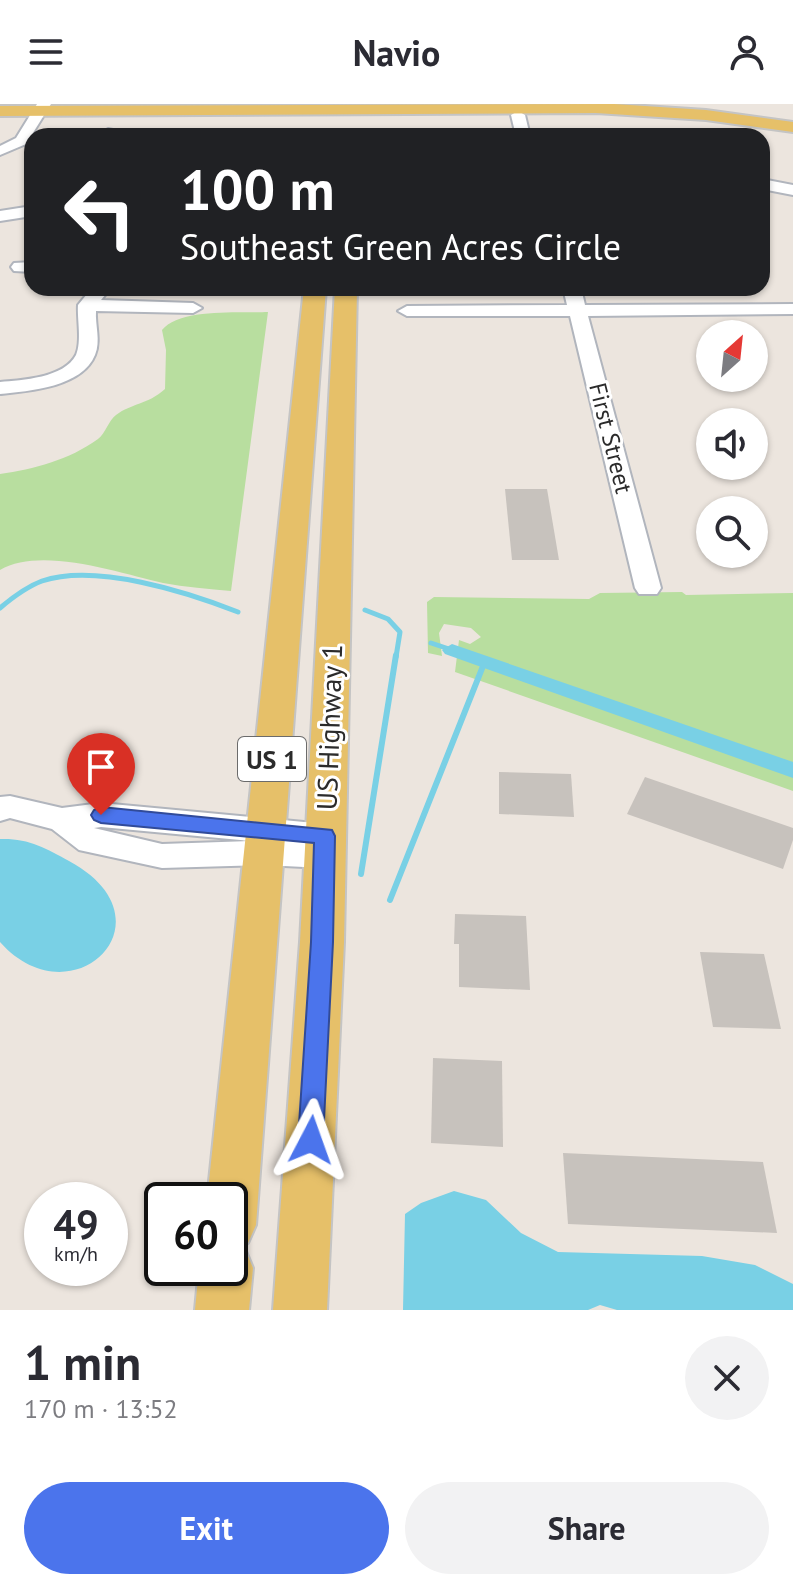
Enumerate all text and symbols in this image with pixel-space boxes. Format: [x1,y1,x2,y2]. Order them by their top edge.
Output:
text: Navio [353,29,440,76]
icon: menu [24,30,68,74]
icon: person [725,30,769,74]
text: 100 m [180,153,335,225]
icon: left [48,160,152,264]
text: Southeast Green Acres Circle [180,223,621,270]
north arrow [696,320,768,392]
map controls [696,320,768,568]
street label: First Street [582,379,640,497]
button: sound [696,408,768,480]
button: search [696,496,768,568]
street label: US Highway 1 [308,643,350,811]
pin [67,733,135,815]
road number: US 1 [238,737,306,781]
icon: arrive [79,745,123,789]
position arrow [269,1098,353,1182]
speed limit sign: 60 [144,1182,248,1286]
text: 49 [53,1198,99,1250]
text: km/h [54,1241,98,1267]
text: 1 min [24,1331,141,1393]
button: close [685,1336,769,1420]
text: 170 m · 13:52 [24,1392,178,1425]
button: Exit [24,1482,389,1574]
button: Share [405,1482,769,1574]

